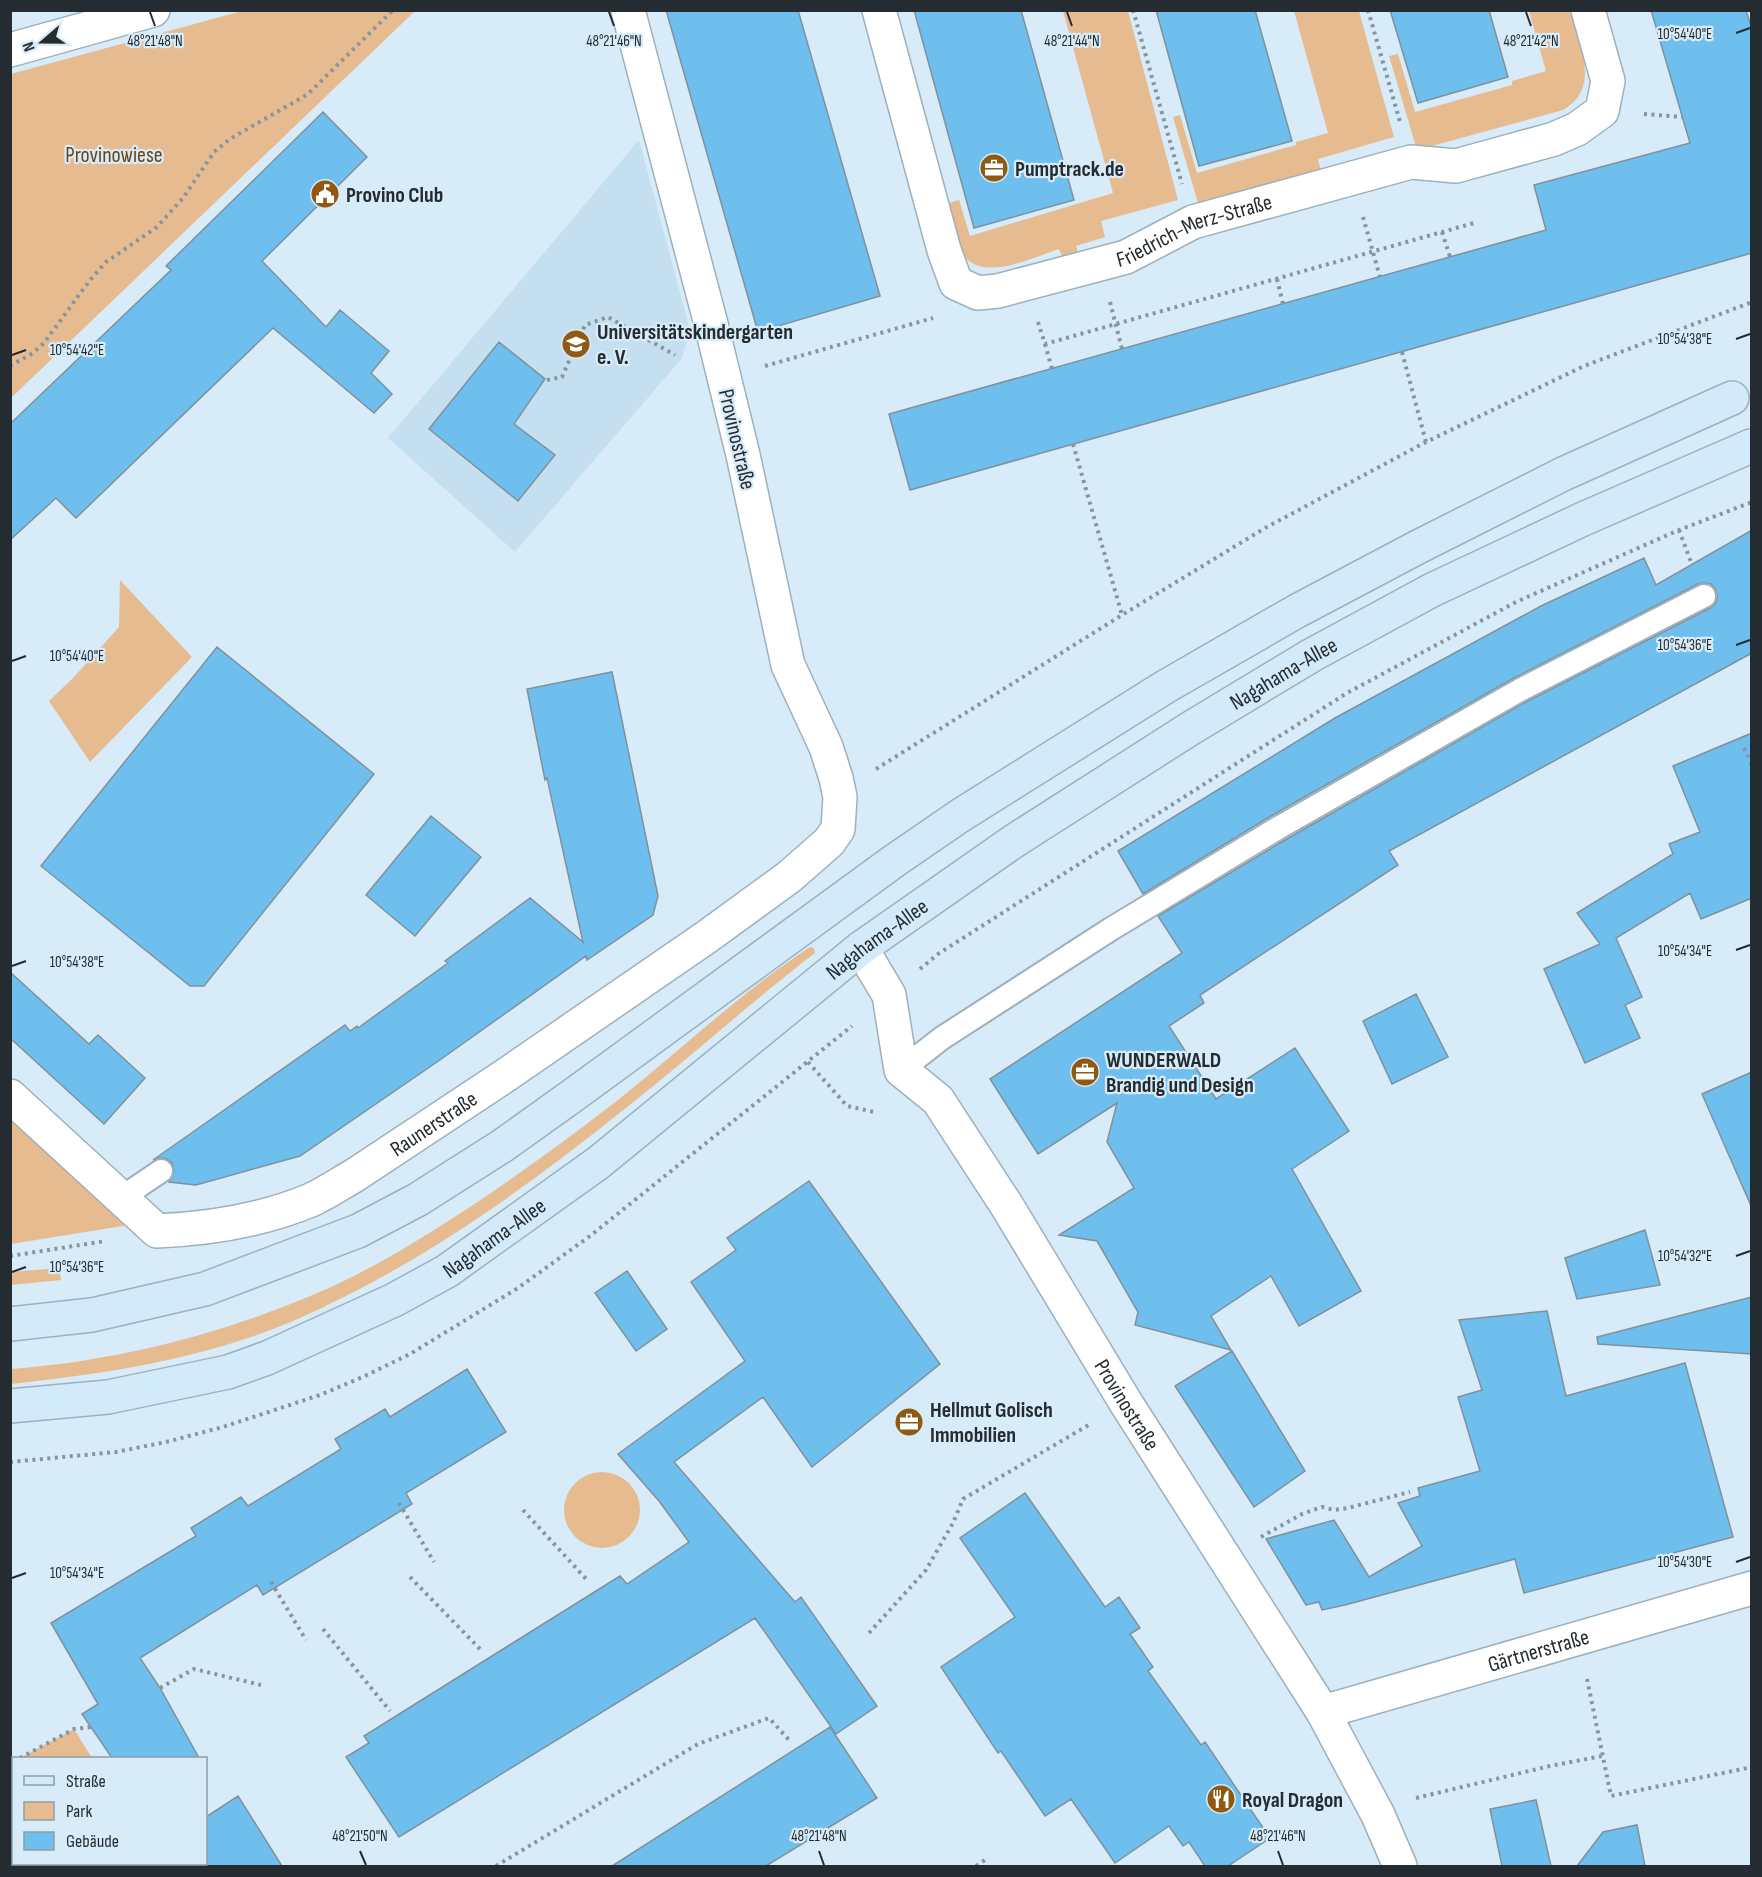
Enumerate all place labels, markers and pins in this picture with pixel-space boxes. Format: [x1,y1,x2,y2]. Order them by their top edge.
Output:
office icon: Pumptrack.de [978,152,1010,184]
place label: Pumptrack.de [1015,156,1124,183]
public building icon: Provino Club [309,178,341,210]
place label: Provino Club [346,182,443,209]
place label: Universitätskindergarten e. V. [597,319,793,371]
school or university icon: Universitätskindergarten e. V. [560,328,592,360]
place label: WUNDERWALD Brandig und Design [1106,1047,1254,1099]
office icon: WUNDERWALD Brandig und Design [1069,1056,1101,1088]
place label: Hellmut Golisch Immobilien [930,1397,1053,1449]
office icon: Hellmut Golisch Immobilien [893,1406,925,1438]
restaurant icon: Royal Dragon [1205,1783,1237,1815]
place label: Royal Dragon [1242,1787,1343,1814]

